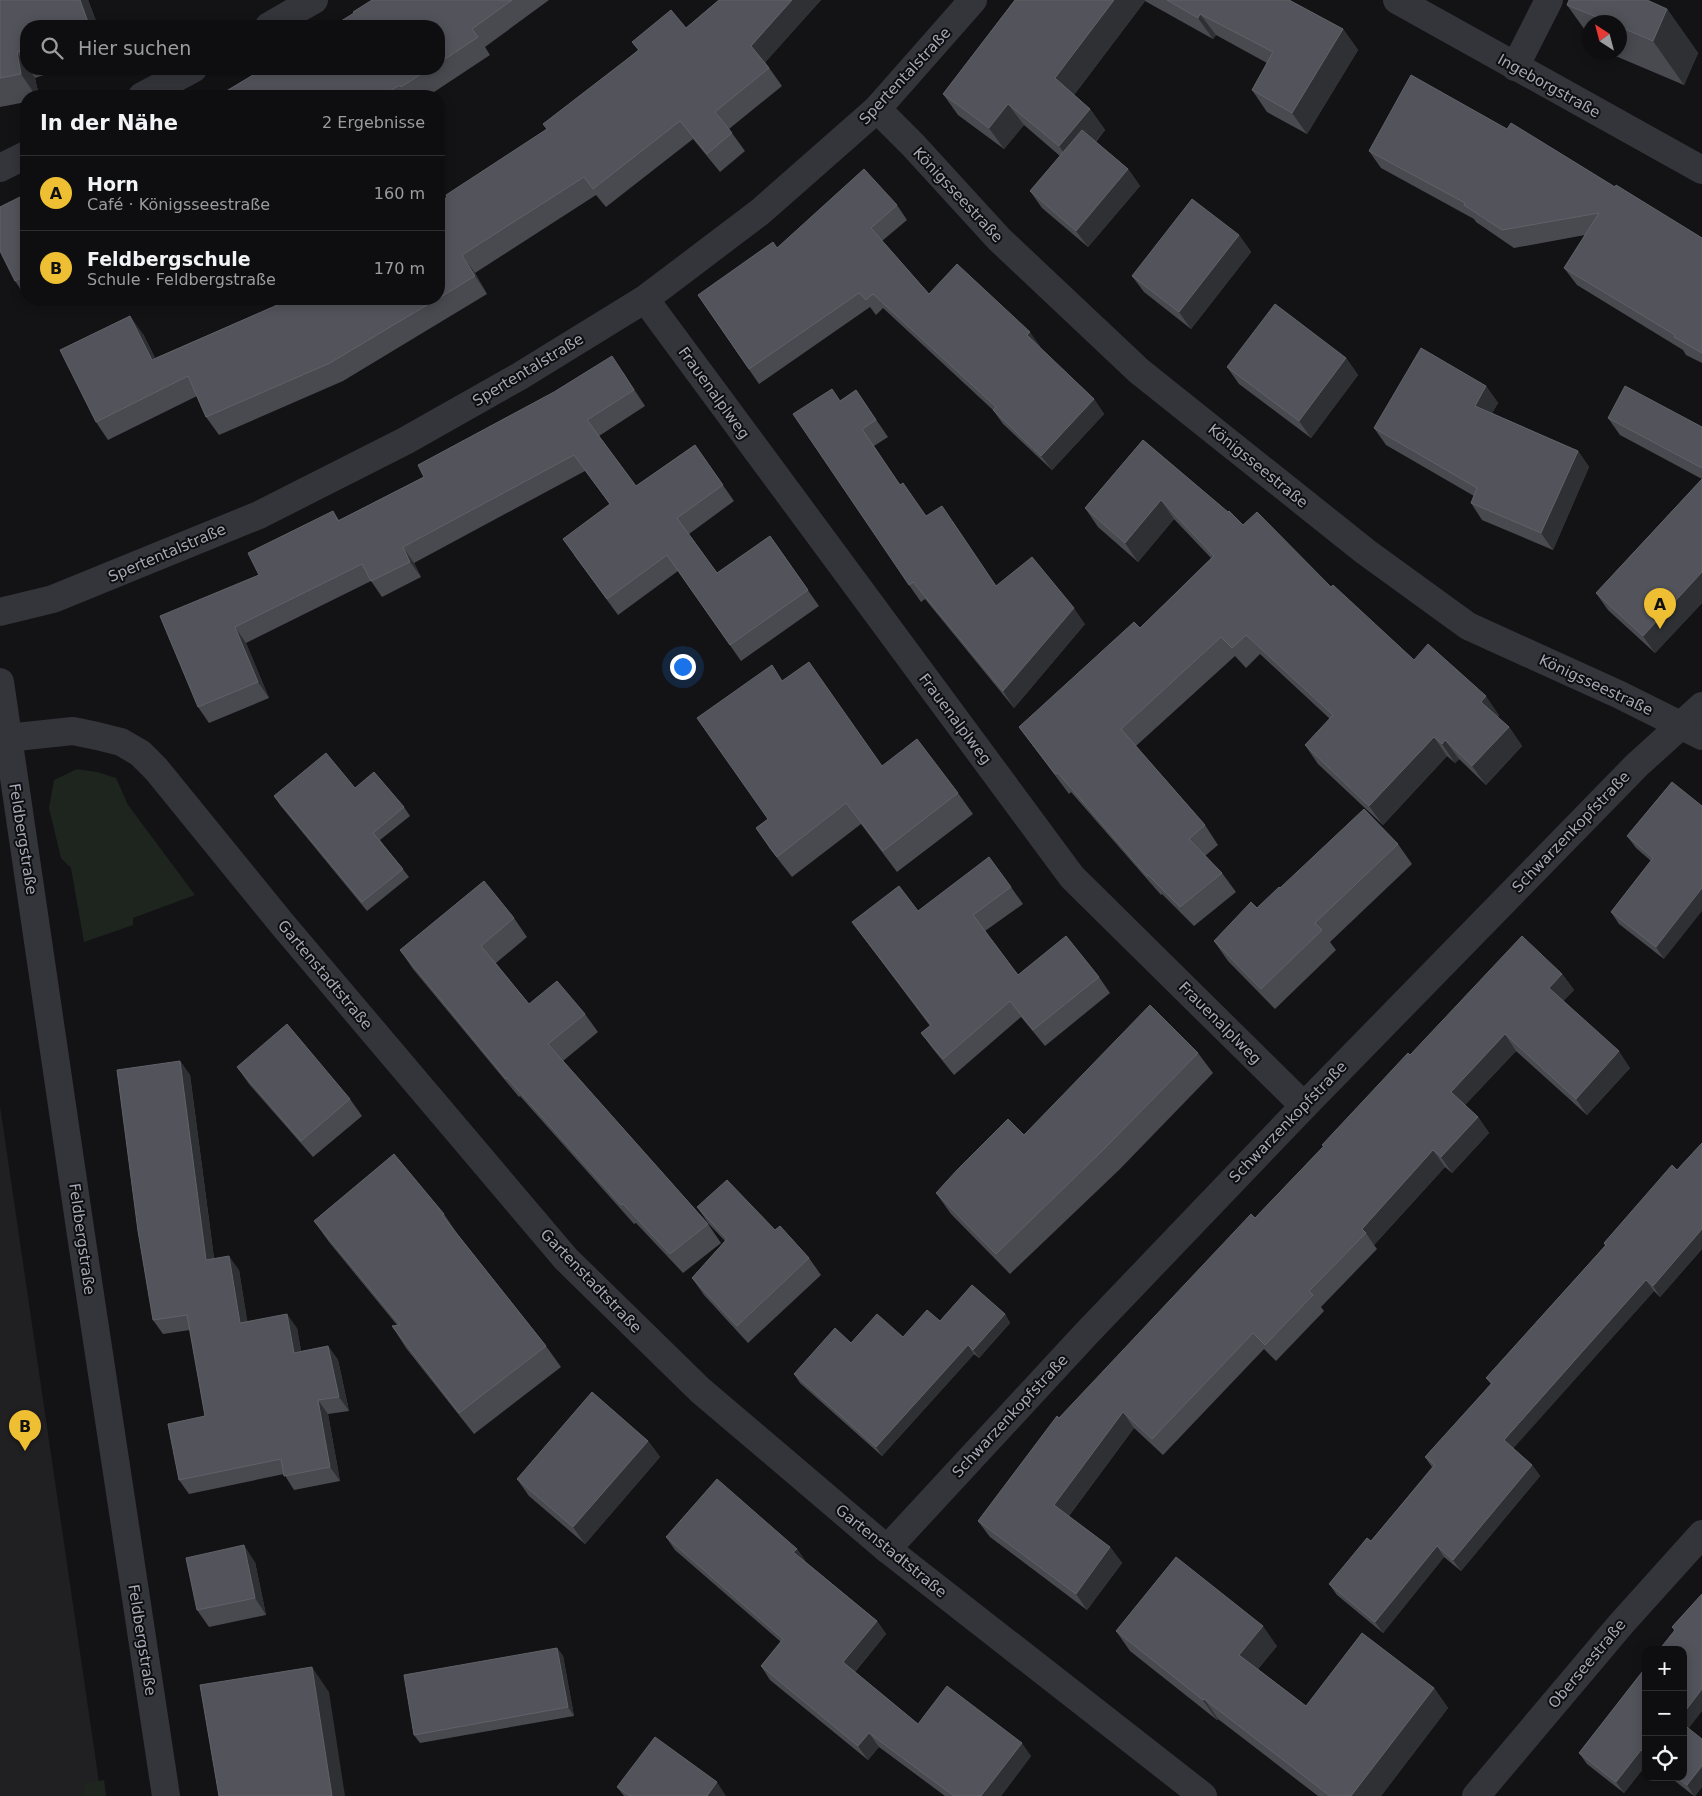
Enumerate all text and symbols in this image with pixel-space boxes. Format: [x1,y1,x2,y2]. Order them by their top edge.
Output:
north arrow [1582,15,1627,60]
search box [20,20,445,75]
street label: Spertentalstraße [855,24,955,128]
icon: search [38,34,66,62]
text: Hier suchen [78,37,191,59]
street label: Ingeborgstraße [1495,50,1603,122]
text: In der Nähe [40,111,178,135]
text: 2 Ergebnisse [322,113,425,132]
street label: Königsseestraße [909,144,1007,246]
text: Horn [87,173,139,195]
text: A [50,184,62,203]
text: 160 m [374,184,425,203]
text: Café · Königsseestraße [87,195,270,214]
text: Feldbergschule [87,248,251,270]
text: B [50,259,62,278]
text: 170 m [374,259,425,278]
text: Schule · Feldbergstraße [87,270,276,289]
street label: Spertentalstraße [469,330,587,410]
street label: Frauenalplweg [675,344,753,442]
street label: Königsseestraße [1204,420,1312,512]
street label: Spertentalstraße [105,520,229,586]
pin: A [1644,588,1676,629]
street label: Königsseestraße [1536,651,1656,719]
your location [670,654,696,680]
street label: Frauenalplweg [915,670,995,768]
street label: Schwarzenkopfstraße [1508,768,1634,896]
street label: Feldbergstraße [5,782,41,896]
street label: Gartenstadtstraße [274,917,376,1033]
street label: Frauenalplweg [1175,978,1265,1068]
street label: Schwarzenkopfstraße [1225,1058,1351,1186]
street label: Feldbergstraße [65,1182,99,1296]
street label: Gartenstadtstraße [537,1225,645,1337]
street label: Schwarzenkopfstraße [948,1351,1072,1481]
pin: B [9,1410,41,1451]
street label: Gartenstadtstraße [832,1501,950,1601]
street label: Feldbergstraße [124,1583,160,1697]
street label: Oberseestraße [1545,1616,1629,1712]
map controls [1642,1646,1687,1781]
button: + [1642,1646,1687,1691]
button: − [1642,1691,1687,1736]
button: locate [1642,1736,1687,1781]

